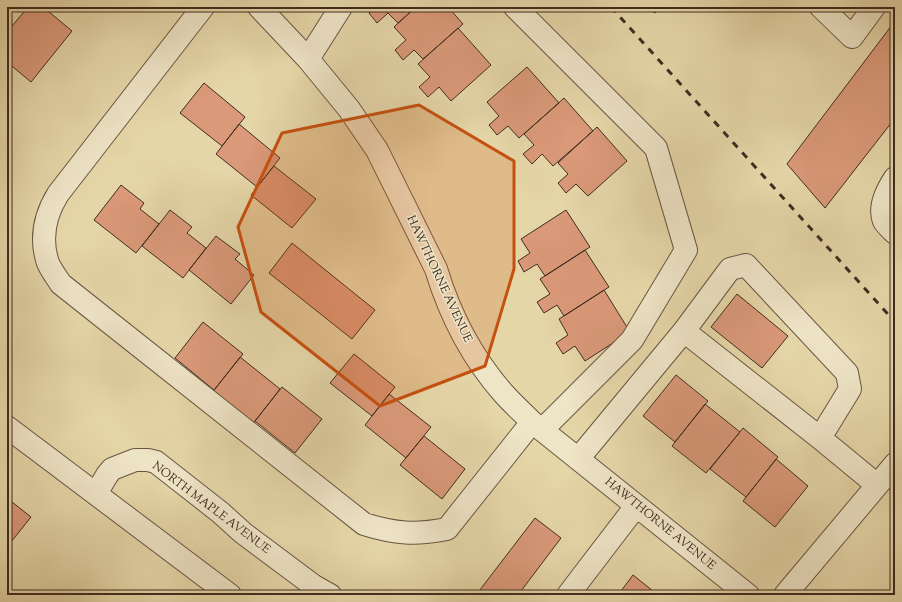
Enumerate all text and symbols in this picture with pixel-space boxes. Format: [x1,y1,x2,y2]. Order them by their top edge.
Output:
street label: HAWTHORNE AVENUE [402,212,477,346]
street label: NORTH MAPLE AVENUE [148,457,275,559]
street label: HAWTHORNE AVENUE [600,473,720,575]

